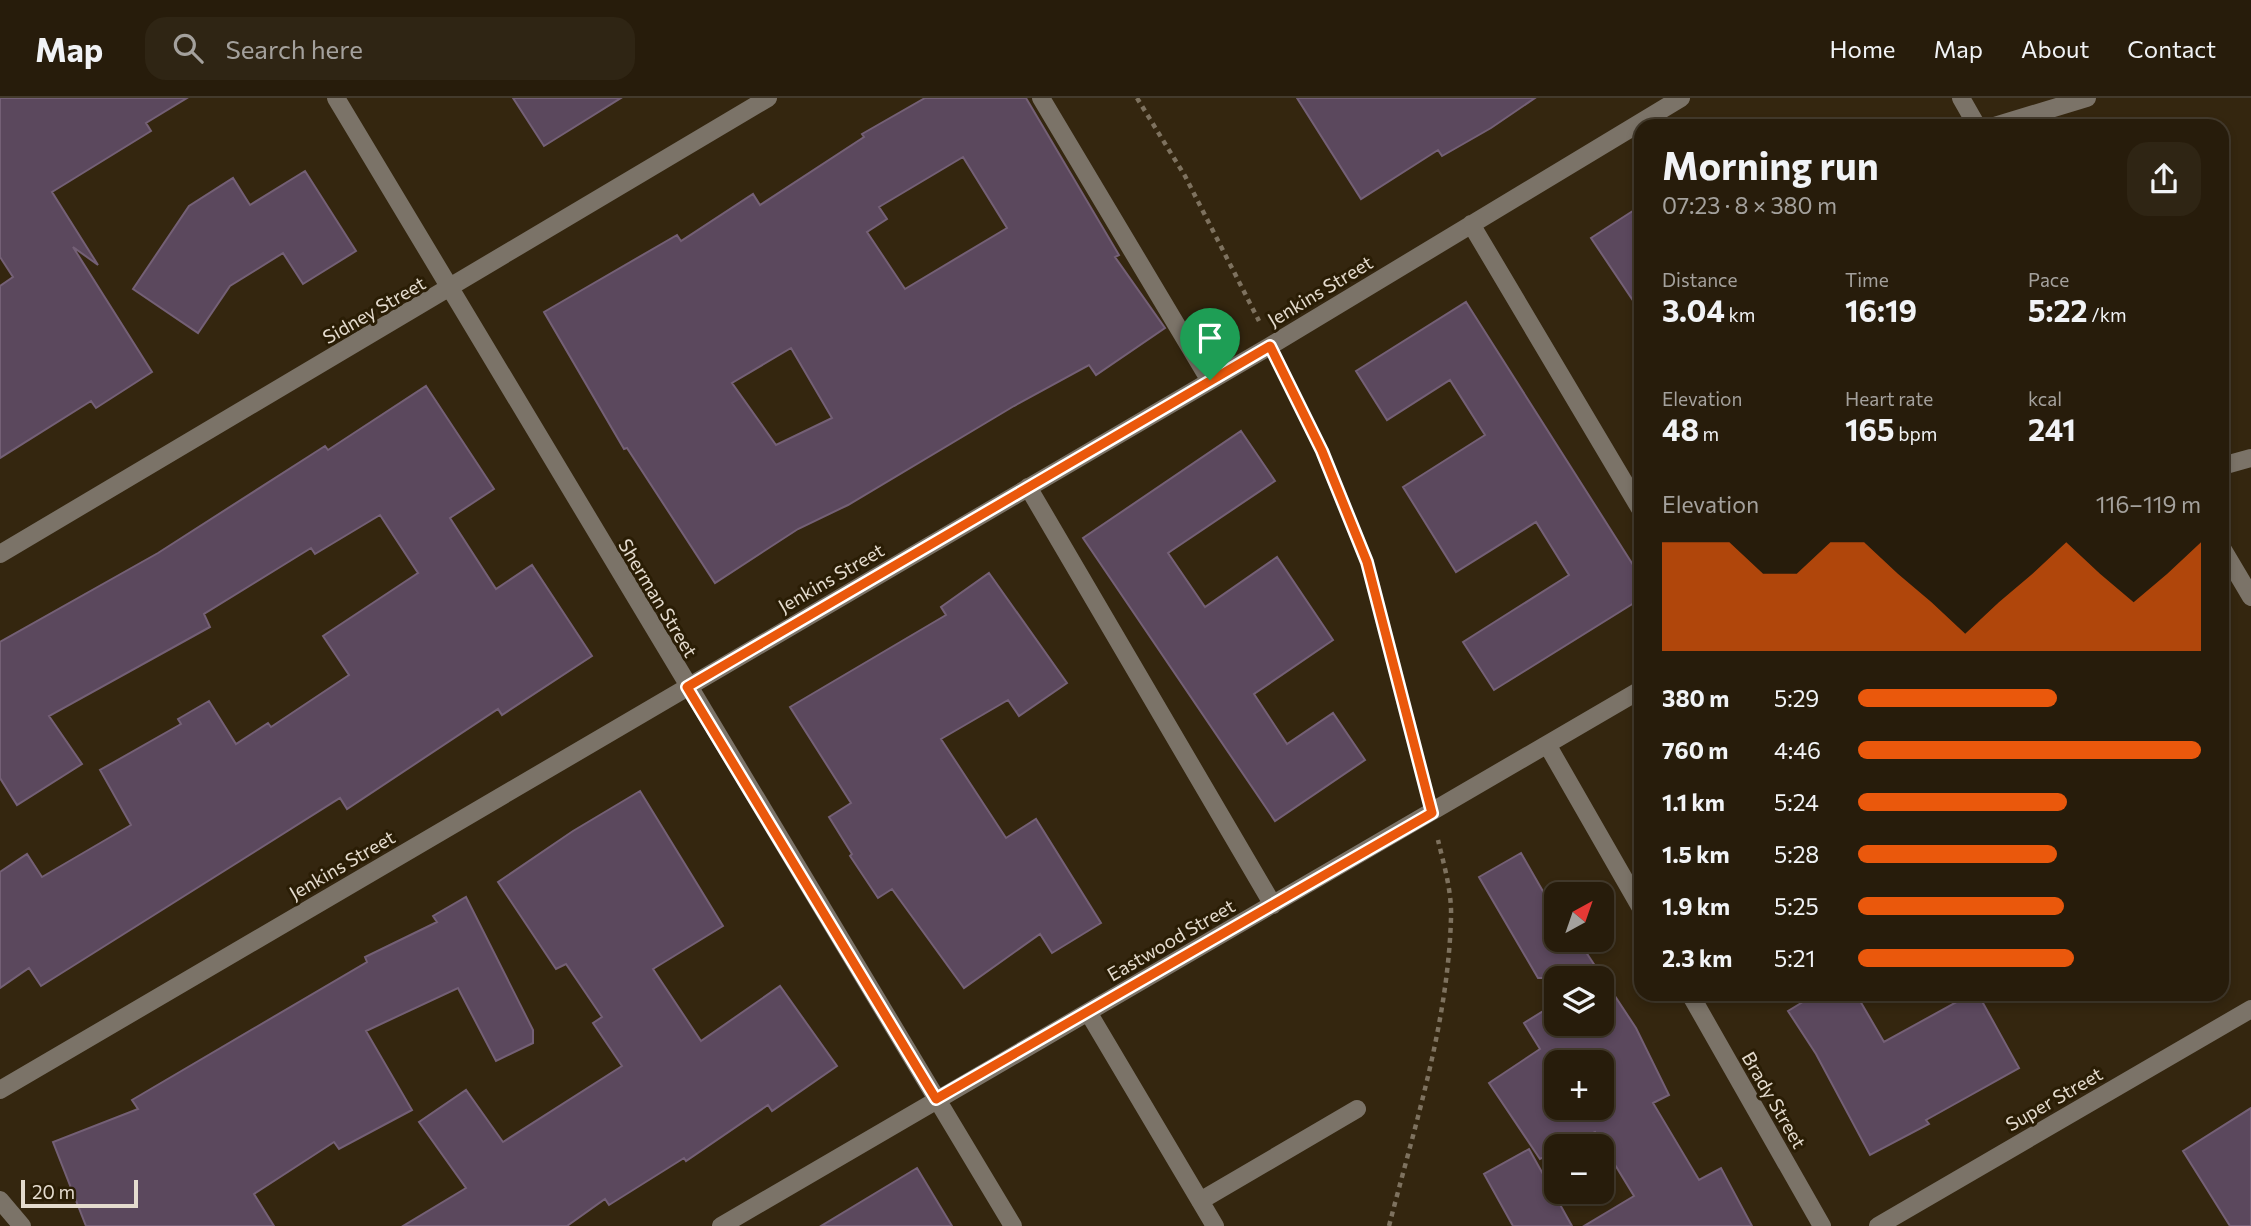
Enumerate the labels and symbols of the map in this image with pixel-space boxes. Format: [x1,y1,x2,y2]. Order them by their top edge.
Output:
street label: Jenkins Street [1263,250,1377,331]
street label: Sidney Street [318,271,429,348]
pin [1180,308,1240,380]
street label: Sherman Street [614,534,703,661]
street label: Jenkins Street [774,538,888,617]
street label: Jenkins Street [285,825,399,904]
north arrow [1544,882,1614,952]
street label: Eastwood Street [1103,894,1239,985]
street label: Brady Street [1738,1047,1811,1152]
street label: Super Street [2001,1062,2106,1136]
scale bar [21,1177,138,1209]

